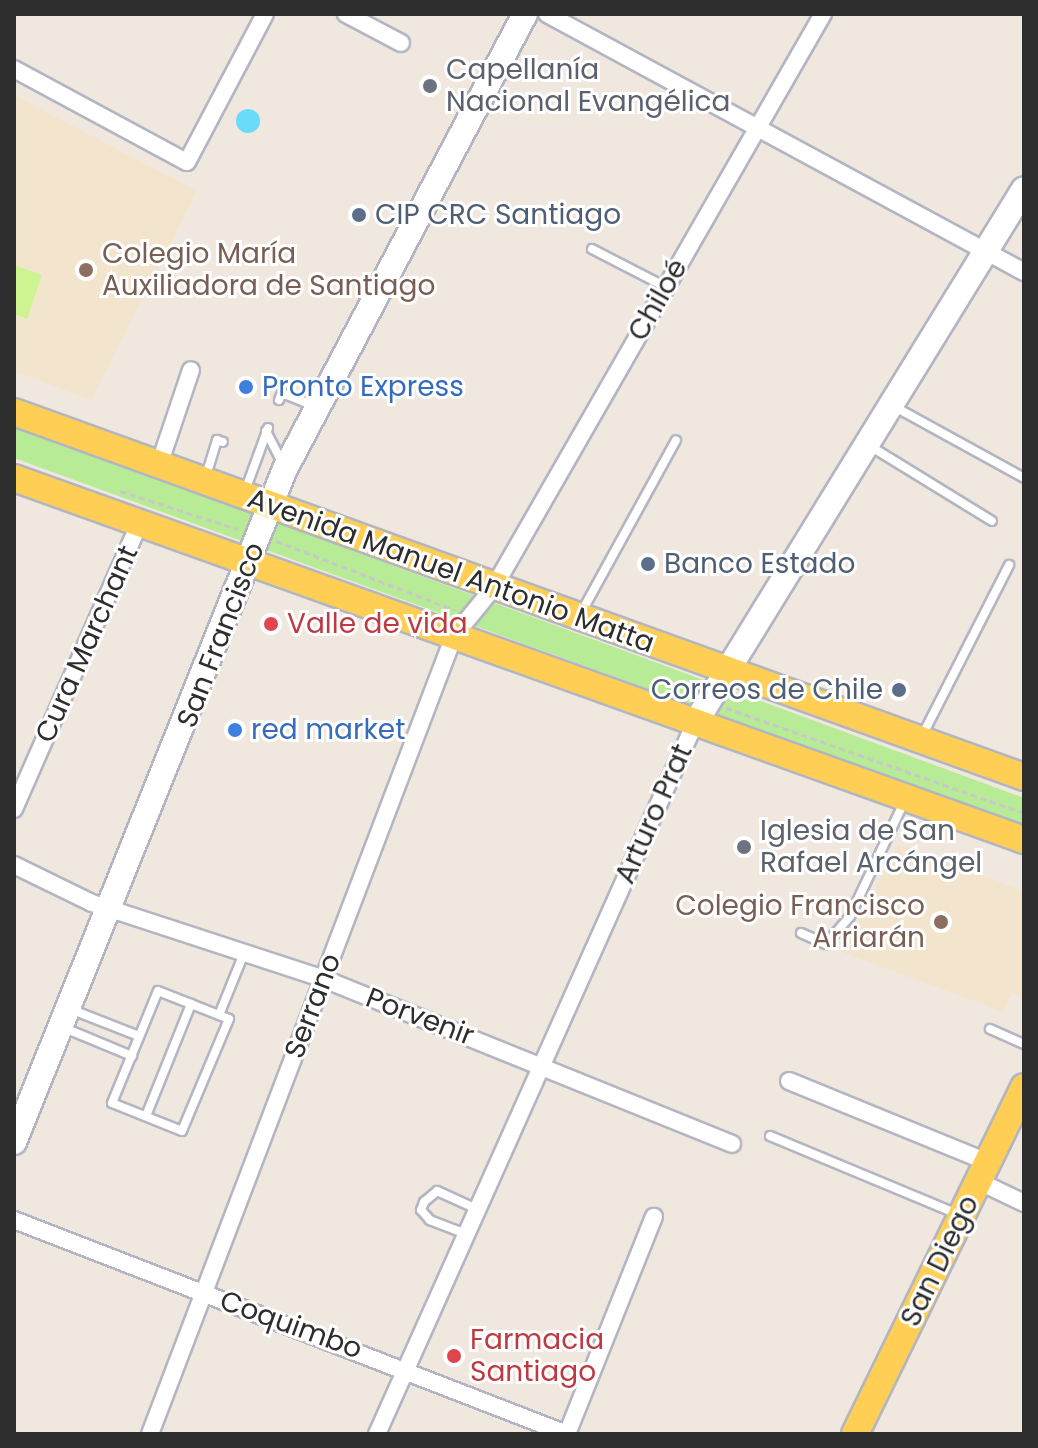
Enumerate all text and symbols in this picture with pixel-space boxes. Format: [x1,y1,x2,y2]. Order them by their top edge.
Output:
place label: Capellanía Nacional Evangélica [446,53,731,119]
marker: Capellanía Nacional Evangélica [421,77,439,95]
place label: CIP CRC Santiago [375,198,621,232]
marker: CIP CRC Santiago [350,206,368,224]
place label: Colegio María Auxiliadora de Santiago [102,237,435,303]
street label: Chiloé [621,253,695,347]
marker: Colegio María Auxiliadora de Santiago [77,261,95,279]
place label: Pronto Express [262,370,464,404]
marker: Pronto Express [237,378,255,396]
street label: Avenida Manuel Antonio Matta [243,482,659,660]
street label: San Francisco [170,538,272,732]
street label: Cura Marchant [29,540,145,748]
place label: Banco Estado [664,547,855,581]
marker: Banco Estado [639,555,657,573]
place label: Valle de vida [287,607,468,641]
marker: Valle de vida [262,615,280,633]
place label: Correos de Chile [651,673,883,707]
marker: Correos de Chile [890,681,908,699]
place label: red market [251,713,405,747]
marker: red market [226,721,244,739]
street label: Arturo Prat [608,739,700,889]
place label: Iglesia de San Rafael Arcángel [760,814,982,880]
marker: Iglesia de San Rafael Arcángel [735,838,753,856]
place label: Colegio Francisco Arriarán [675,889,925,955]
marker: Colegio Francisco Arriarán [932,913,950,931]
street label: Serrano [278,949,348,1063]
street label: Porvenir [361,981,479,1053]
street label: San Diego [894,1190,986,1332]
street label: Coquimbo [215,1284,367,1366]
place label: Farmacia Santiago [470,1323,604,1389]
marker: Farmacia Santiago [445,1347,463,1365]

